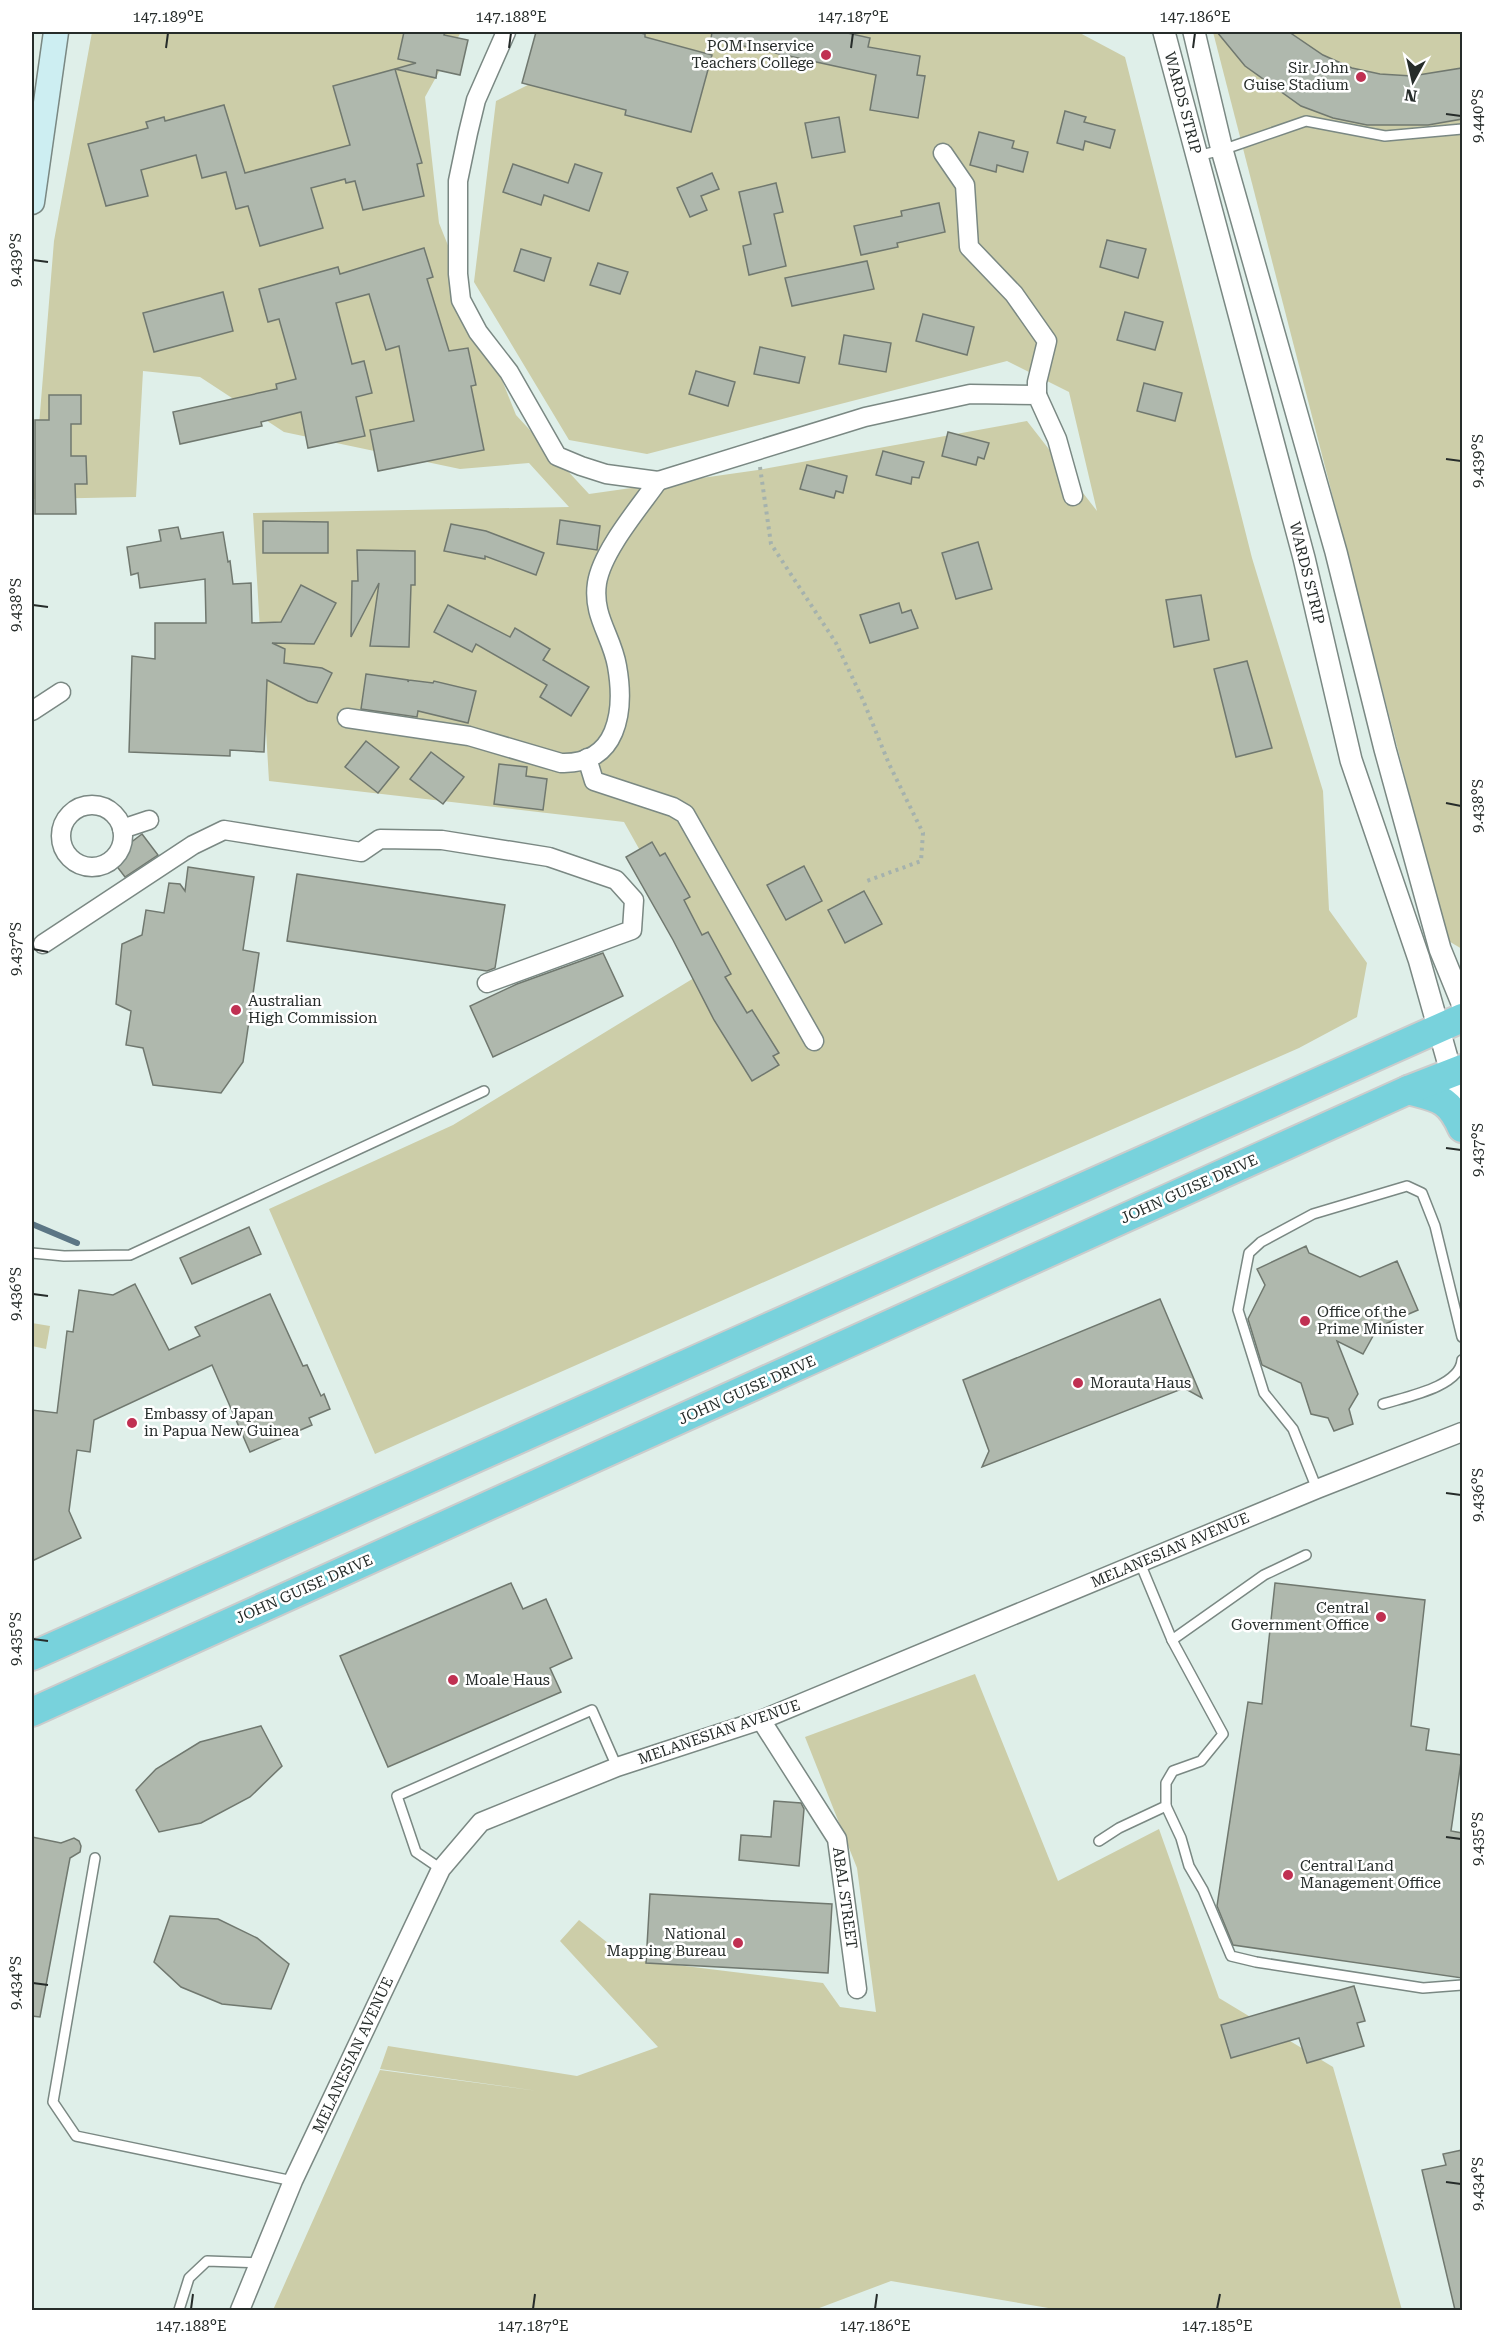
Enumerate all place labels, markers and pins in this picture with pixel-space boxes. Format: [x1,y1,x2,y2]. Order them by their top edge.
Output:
place label: POM Inservice Teachers College [692,37,814,72]
marker: POM Inservice Teachers College [819,48,833,62]
place label: Sir John Guise Stadium [1243,59,1349,94]
marker: Sir John Guise Stadium [1354,70,1368,84]
place label: Australian High Commission [248,992,378,1027]
marker: Australian High Commission [229,1003,243,1017]
place label: Office of the Prime Minister [1317,1303,1424,1338]
marker: Office of the Prime Minister [1298,1314,1312,1328]
place label: Morauta Haus [1090,1374,1191,1392]
marker: Morauta Haus [1071,1376,1085,1390]
place label: Embassy of Japan in Papua New Guinea [144,1405,299,1440]
marker: Embassy of Japan in Papua New Guinea [125,1416,139,1430]
place label: Central Government Office [1231,1599,1369,1634]
marker: Central Government Office [1374,1610,1388,1624]
place label: Moale Haus [465,1671,550,1689]
marker: Moale Haus [446,1673,460,1687]
place label: Central Land Management Office [1300,1857,1441,1892]
marker: Central Land Management Office [1281,1868,1295,1882]
place label: National Mapping Bureau [606,1925,727,1960]
marker: National Mapping Bureau [731,1936,745,1950]

